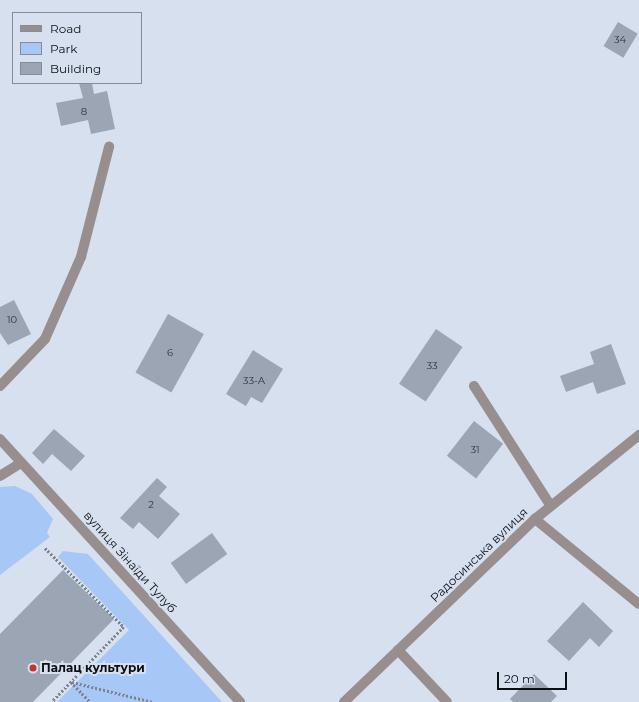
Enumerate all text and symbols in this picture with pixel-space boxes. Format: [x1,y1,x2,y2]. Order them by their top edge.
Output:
legend [12,12,142,84]
text: Road [50,21,81,36]
house number: 34 [614,34,626,46]
text: Park [50,41,77,56]
text: Building [50,61,101,76]
house number: 8 [81,106,87,118]
house number: 10 [7,314,17,326]
house number: 6 [167,347,173,359]
house number: 33 [426,360,438,372]
house number: 33-А [243,375,265,387]
house number: 31 [470,444,480,456]
house number: 2 [148,499,154,511]
street label: Радосинська вулиця [427,505,531,605]
street label: вулиця Зінаїди Тулуб [81,508,179,616]
place label: Палац культури [41,661,145,675]
marker: Палац культури [28,663,38,673]
scale bar [499,664,569,690]
text: 20 m [504,671,535,686]

